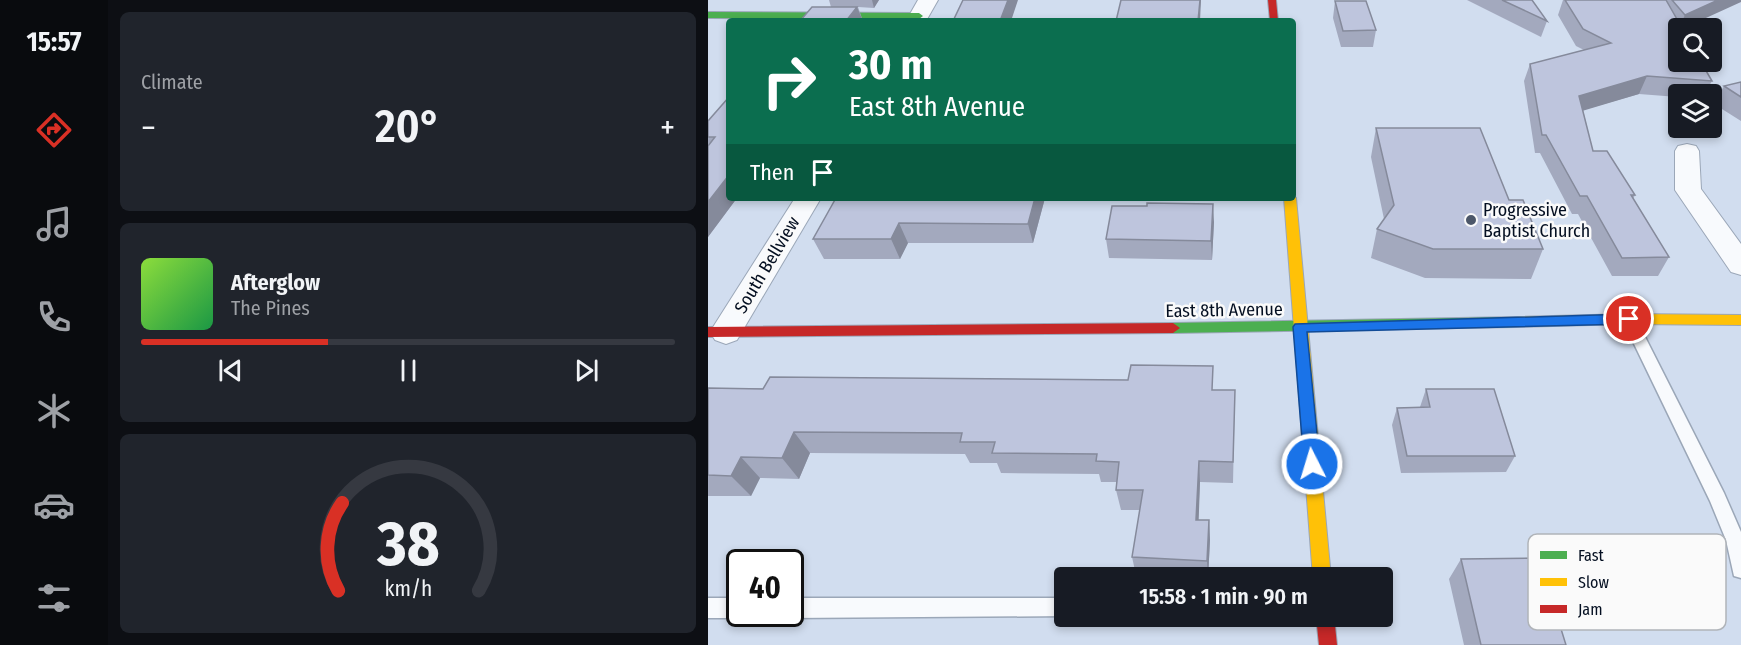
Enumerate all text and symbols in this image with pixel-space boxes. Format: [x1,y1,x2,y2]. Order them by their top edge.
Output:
map controls [1668,18,1722,138]
button: search [1668,18,1722,72]
text: 15:57 [26,26,82,58]
text: 30 m [849,40,933,90]
icon: right [750,42,828,120]
text: Climate [141,70,203,94]
button: layers [1668,84,1722,138]
text: East 8th Avenue [849,91,1025,123]
text: 20° [375,100,441,154]
text: − [141,108,156,148]
text: + [660,108,675,148]
icon: directions [33,109,75,151]
icon: arrive [806,156,839,189]
text: Then [750,159,794,186]
place label: Progressive Baptist Church [1483,199,1590,242]
icon: music [33,203,75,245]
street label: South Bellview [730,213,805,317]
marker: Progressive Baptist Church [1464,213,1478,227]
text: Afterglow [231,269,320,296]
pin [1603,293,1654,344]
icon: phone [33,296,75,338]
text: The Pines [231,296,310,320]
street label: East 8th Avenue [1165,298,1283,322]
icon: arrive [1612,302,1645,335]
icon: previous [214,354,247,387]
icon: pause [392,354,425,387]
icon: next [570,354,603,387]
icon: climate [33,390,75,432]
position arrow [1280,432,1344,496]
icon: car [33,484,75,526]
text: 38 [376,507,439,582]
legend [1528,534,1726,630]
text: Fast [1578,546,1605,565]
speed limit sign: 40 [726,549,804,627]
text: Slow [1578,573,1609,592]
text: km/h [384,576,432,602]
icon: filters [33,577,75,619]
text: 15:58 · 1 min · 90 m [1139,583,1308,610]
text: Jam [1578,600,1603,619]

